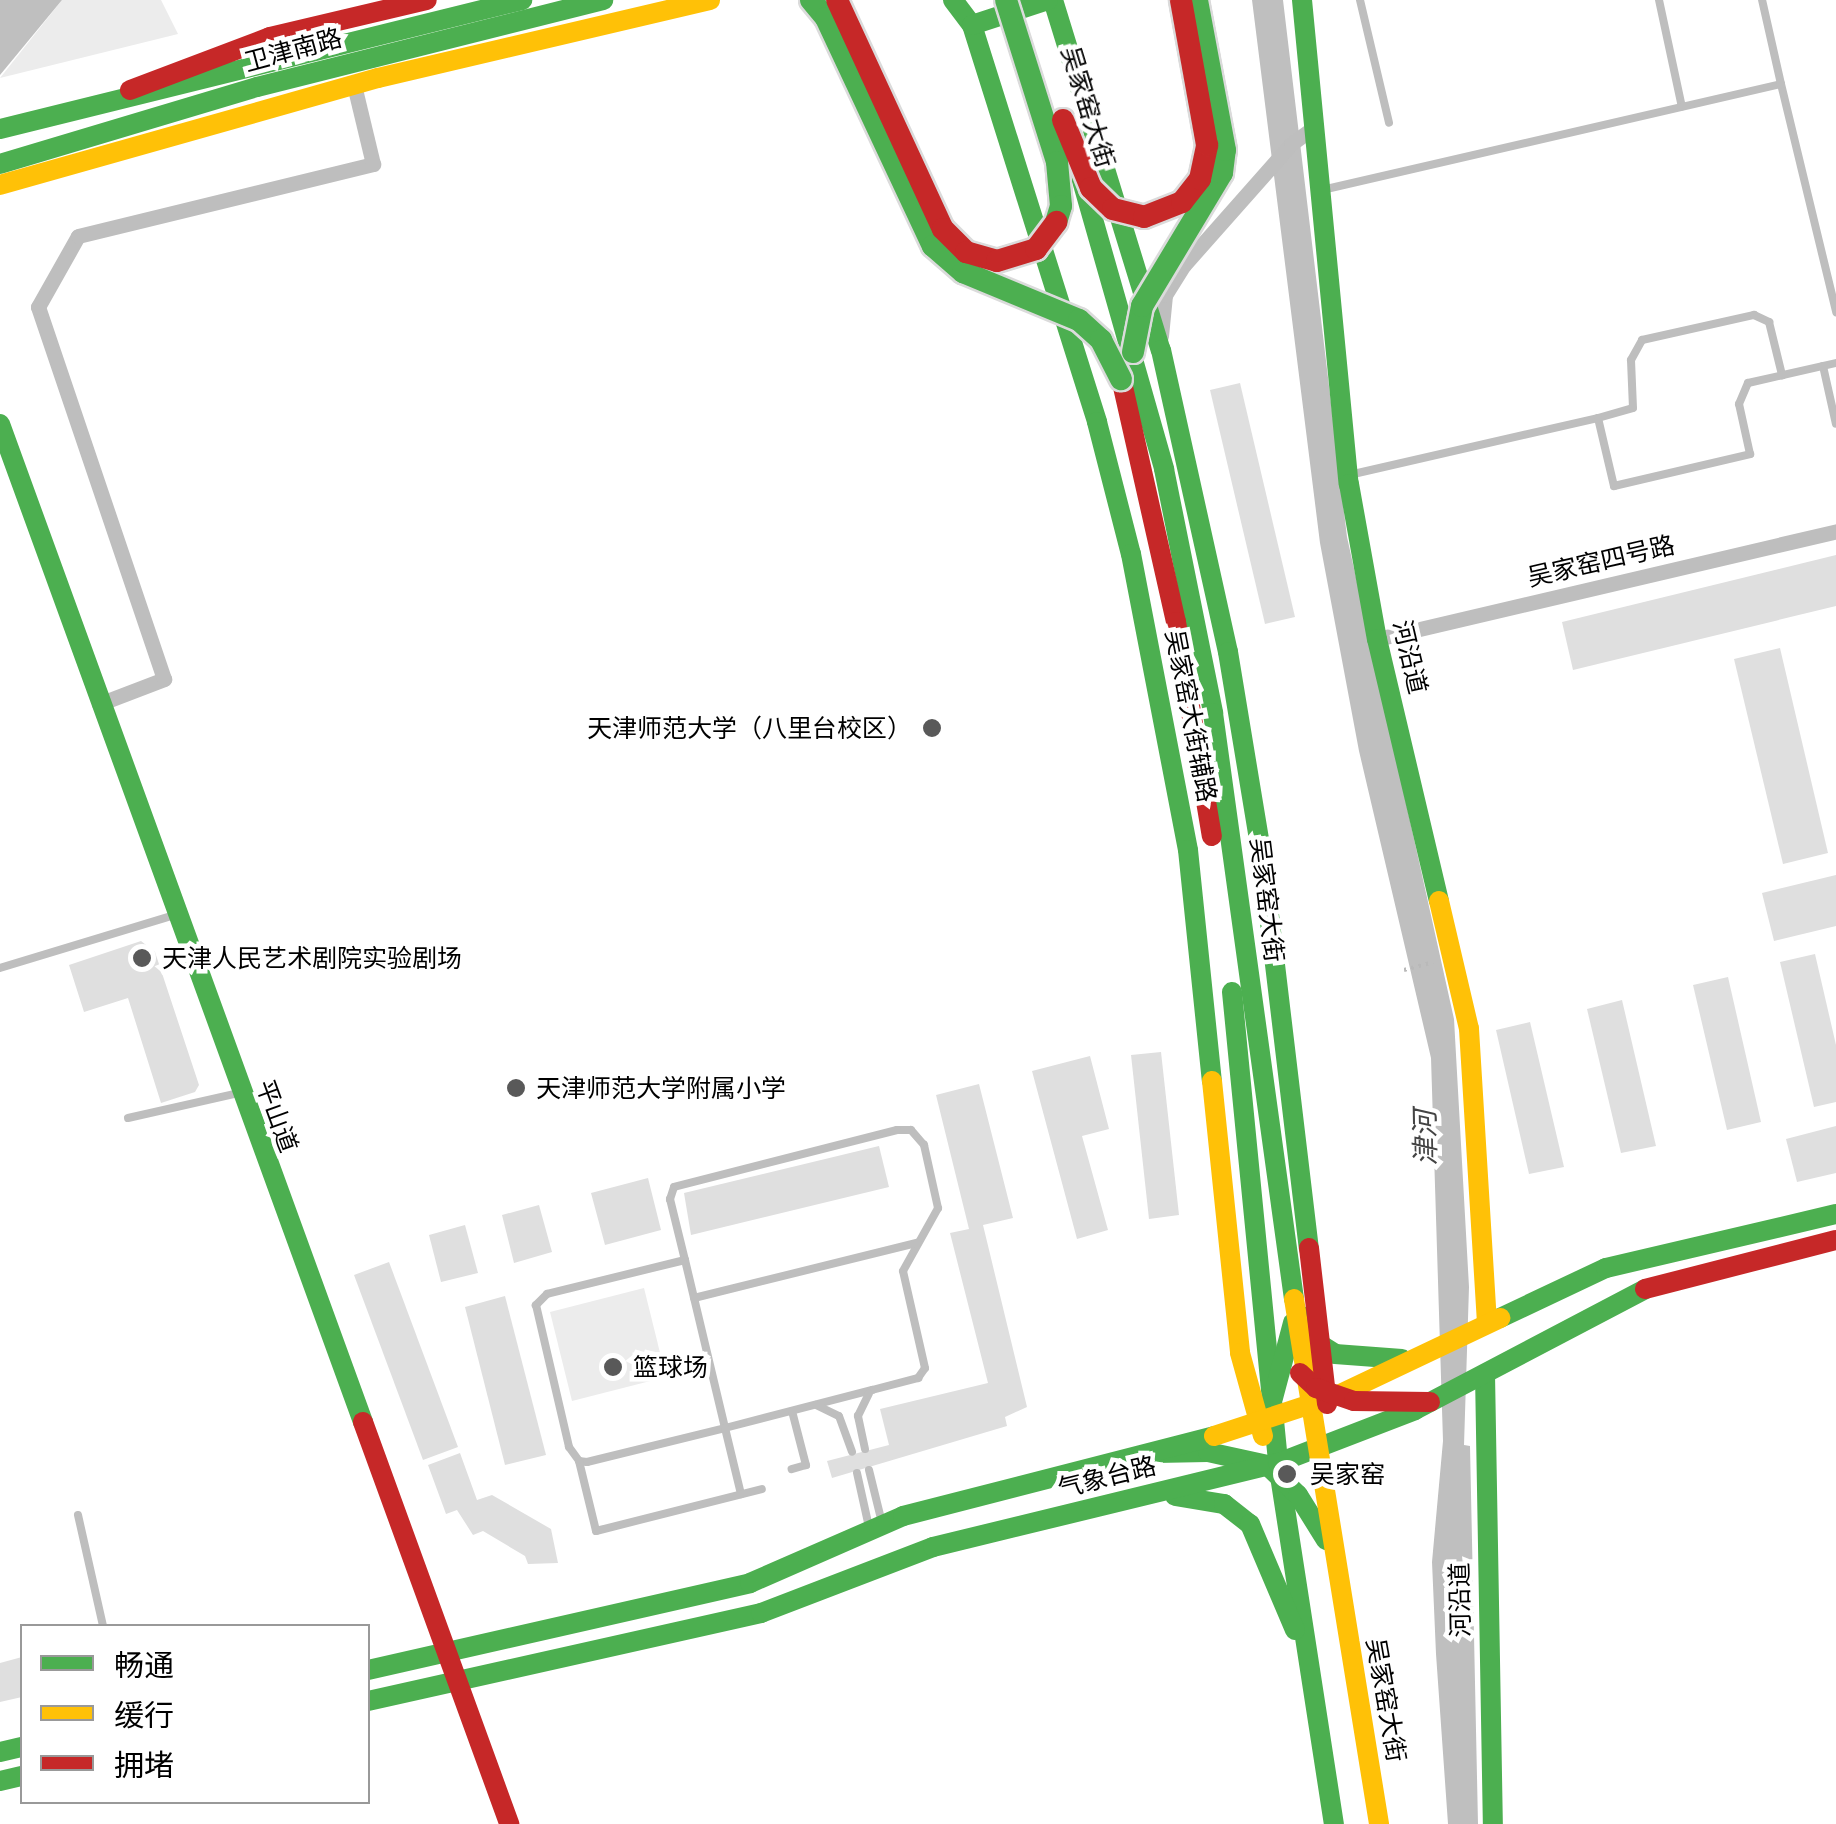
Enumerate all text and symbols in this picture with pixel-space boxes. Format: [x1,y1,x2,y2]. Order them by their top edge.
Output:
street label: 卫津南路 [241,23,345,77]
street label: 吴家窑大街 [1055,43,1121,171]
street label: 吴家窑四号路 [1525,530,1677,592]
street label: 河沿道 [1387,617,1433,697]
street label: 吴家窑大街辅路 [1160,627,1222,805]
place label: 天津师范大学（八里台校区） [587,713,912,743]
marker: 天津师范大学（八里台校区） [921,717,943,739]
street label: 吴家窑大街 [1244,836,1290,964]
place label: 天津人民艺术剧院实验剧场 [162,943,462,973]
marker: 天津人民艺术剧院实验剧场 [131,947,153,969]
place label: 天津师范大学附属小学 [536,1073,786,1103]
street label: 平山道 [250,1076,304,1156]
marker: 天津师范大学附属小学 [505,1077,527,1099]
water label: 津河 [1408,1110,1442,1166]
place label: 篮球场 [633,1352,708,1382]
marker: 篮球场 [602,1356,624,1378]
street label: 气象台路 [1055,1450,1159,1504]
place label: 吴家窑 [1310,1459,1385,1489]
marker: 吴家窑 [1274,1461,1300,1487]
street label: 河沿道 [1444,1562,1476,1638]
legend [20,1624,370,1804]
street label: 吴家窑大街 [1360,1636,1412,1764]
text: 畅通 [114,1646,174,1684]
text: 缓行 [114,1696,174,1734]
text: 拥堵 [114,1746,174,1784]

